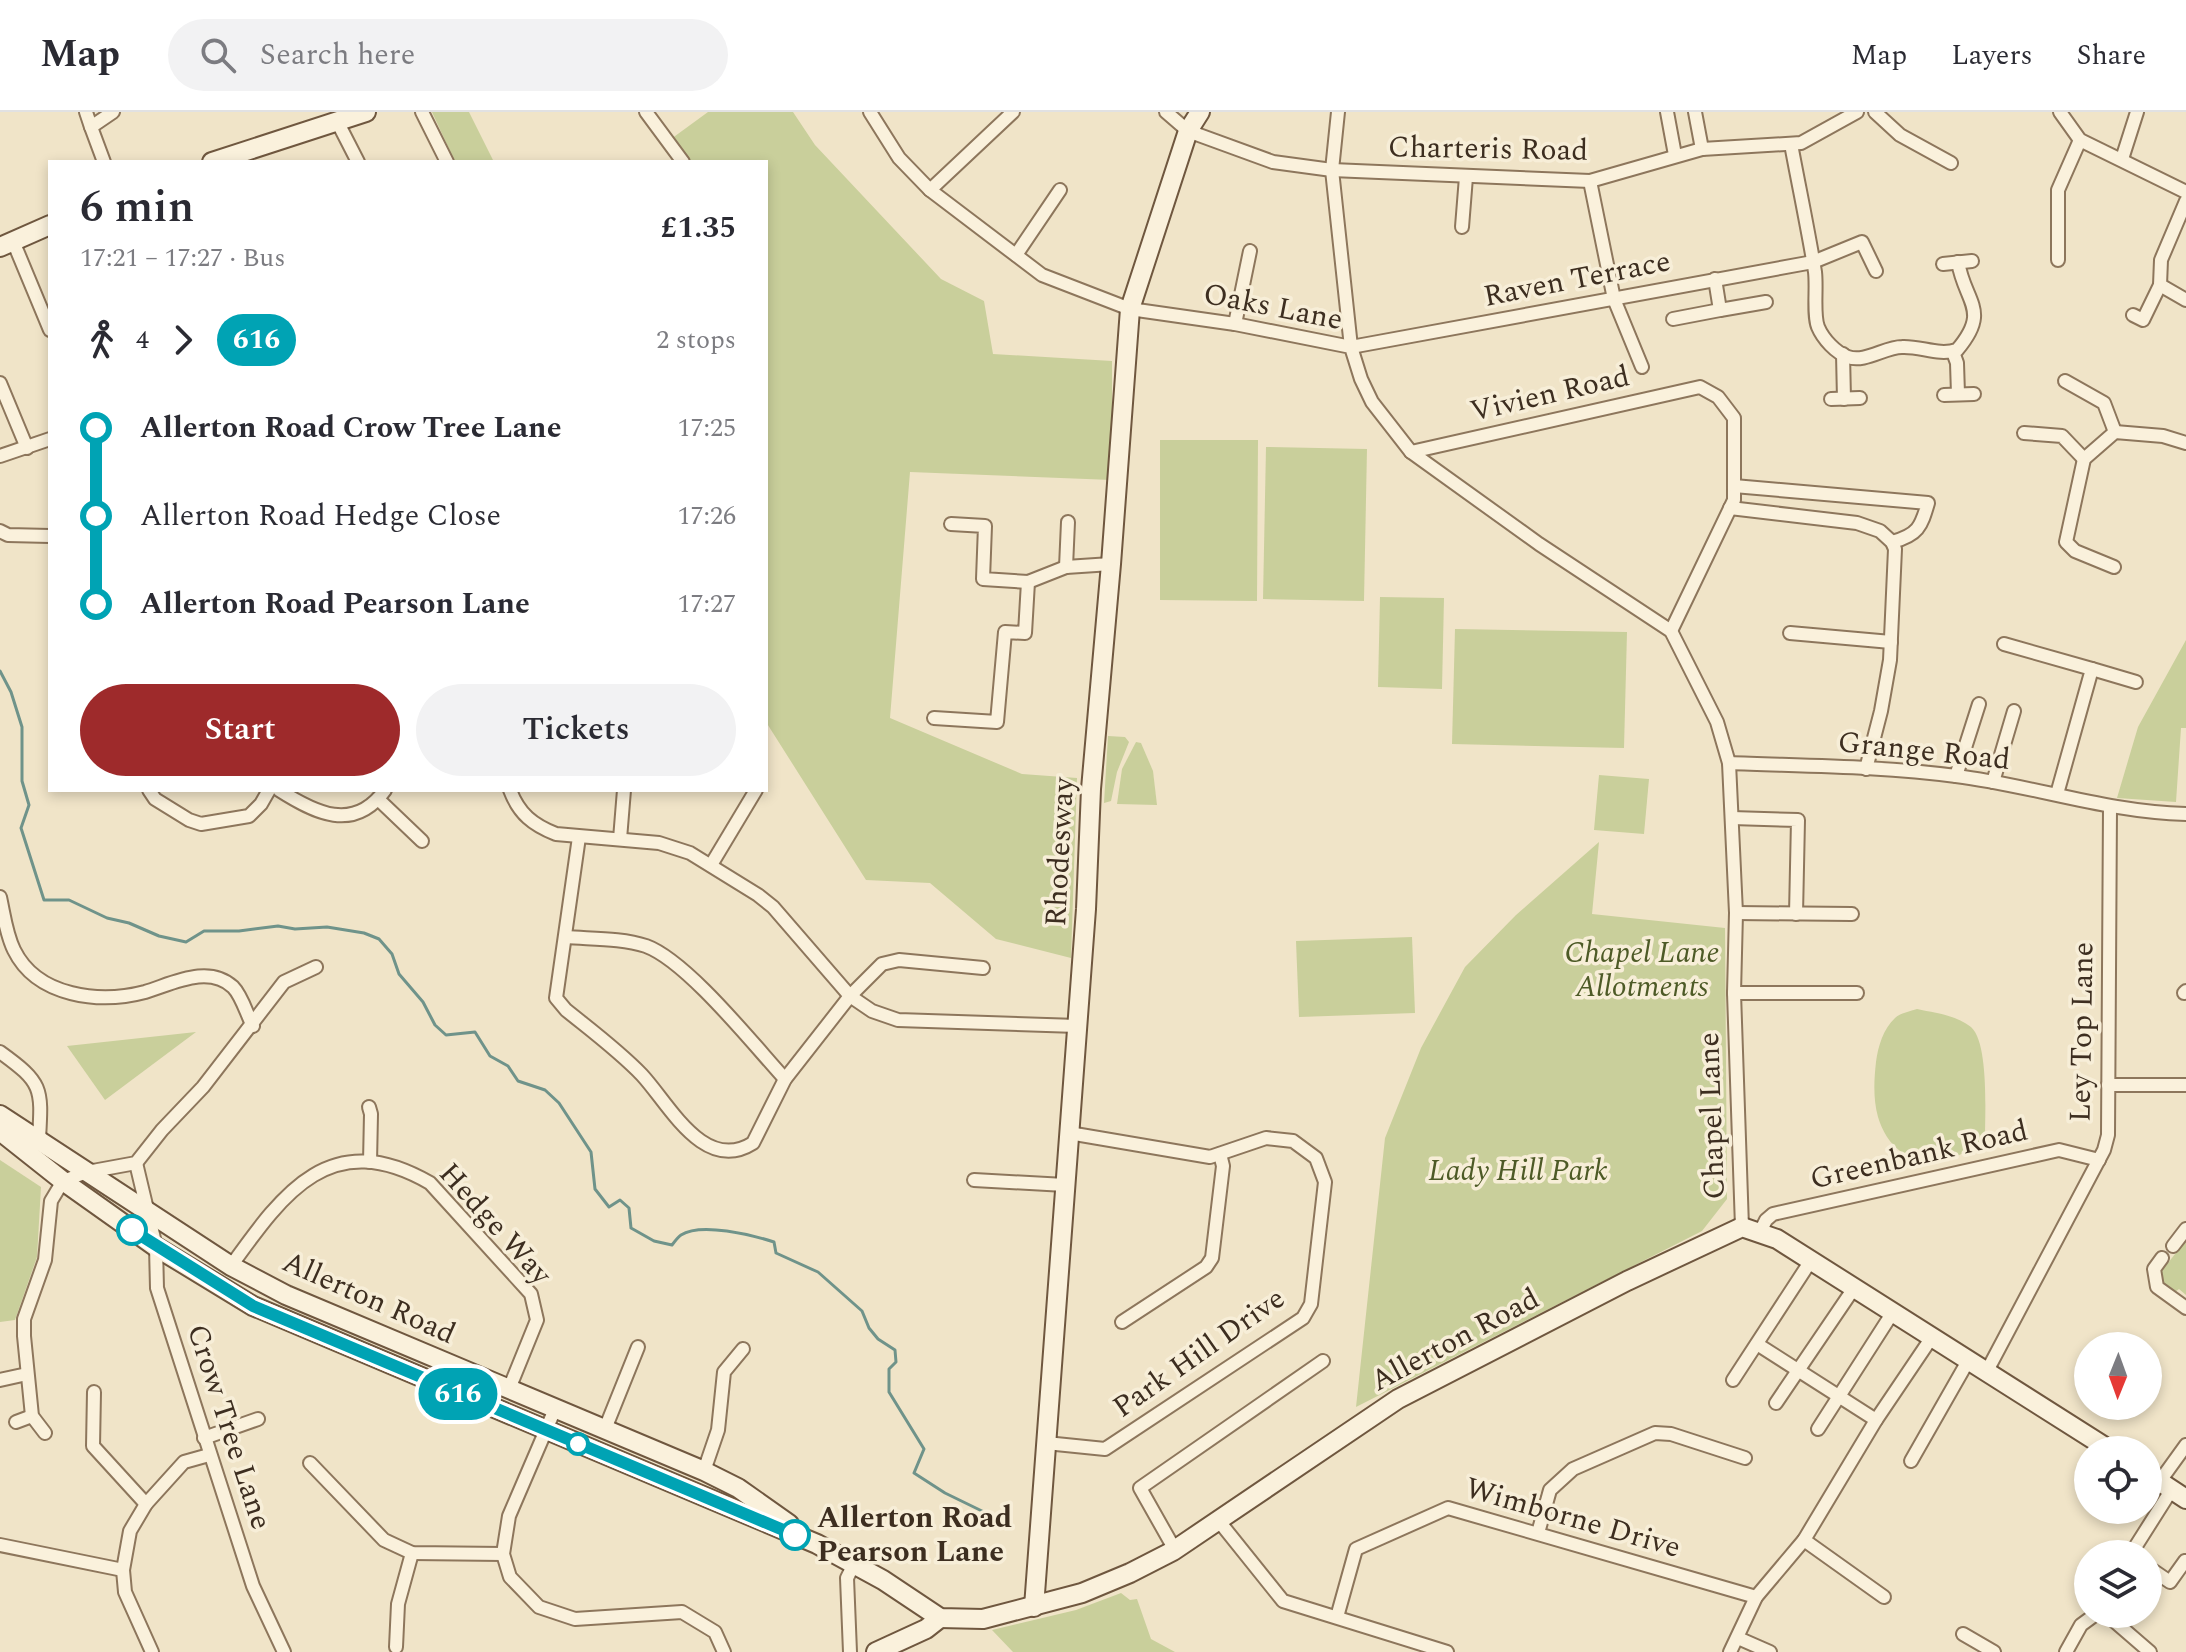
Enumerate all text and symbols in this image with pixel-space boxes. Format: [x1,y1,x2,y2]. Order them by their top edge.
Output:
search box [168,19,728,91]
text: Map [40,26,120,84]
text: Search here [260,32,415,78]
icon: search [196,33,240,77]
text: Map [1851,34,1907,77]
text: Layers [1951,34,2033,77]
text: Share [2077,34,2146,77]
street label: Charteris Road [1388,124,1588,174]
text: 6 min [80,174,194,241]
text: £1.35 [661,205,736,251]
text: 17:21 – 17:27 · Bus [80,238,285,278]
street label: Raven Terrace [1480,238,1674,320]
street label: Oaks Lane [1199,271,1347,343]
icon: walk [80,318,124,362]
icon: forward [161,318,205,362]
text: 616 [233,318,280,361]
text: 4 [136,320,149,360]
text: 2 stops [656,320,736,360]
street label: Vivien Road [1466,353,1634,435]
text: Allerton Road Crow Tree Lane [140,405,562,451]
text: 17:25 [677,408,736,448]
text: Allerton Road Hedge Close [140,493,501,539]
text: 17:26 [677,496,736,536]
text: Allerton Road Pearson Lane [140,581,530,627]
text: 17:27 [677,584,736,624]
button: Start [80,684,400,776]
button: Tickets [416,684,736,776]
street label: Grange Road [1836,719,2012,783]
street label: Rhodesway [1033,775,1087,928]
park label: Chapel Lane Allotments [1564,930,1720,1010]
street label: Ley Top Lane [2057,941,2107,1123]
street label: Chapel Lane [1686,1032,1738,1200]
street label: Greenbank Road [1806,1108,2032,1202]
park label: Lady Hill Park [1428,1148,1608,1194]
street label: Hedge Way [427,1152,564,1297]
unlabelled marker [117,1215,147,1245]
street label: Allerton Road [275,1239,463,1357]
street label: Park Hill Drive [1103,1276,1295,1430]
street label: Allerton Road [1362,1276,1548,1404]
street label: Crow Tree Lane [174,1318,284,1536]
north arrow [2074,1332,2162,1420]
map controls [2074,1332,2162,1628]
line badge: 616 [412,1368,504,1420]
text: 616 [434,1372,482,1415]
unlabelled marker [567,1433,589,1455]
button: locate [2074,1436,2162,1524]
street label: Wimborne Drive [1460,1465,1686,1571]
place label: Allerton Road Pearson Lane [817,1495,1012,1575]
marker: Allerton Road Pearson Lane [780,1520,810,1550]
button: layers [2074,1540,2162,1628]

